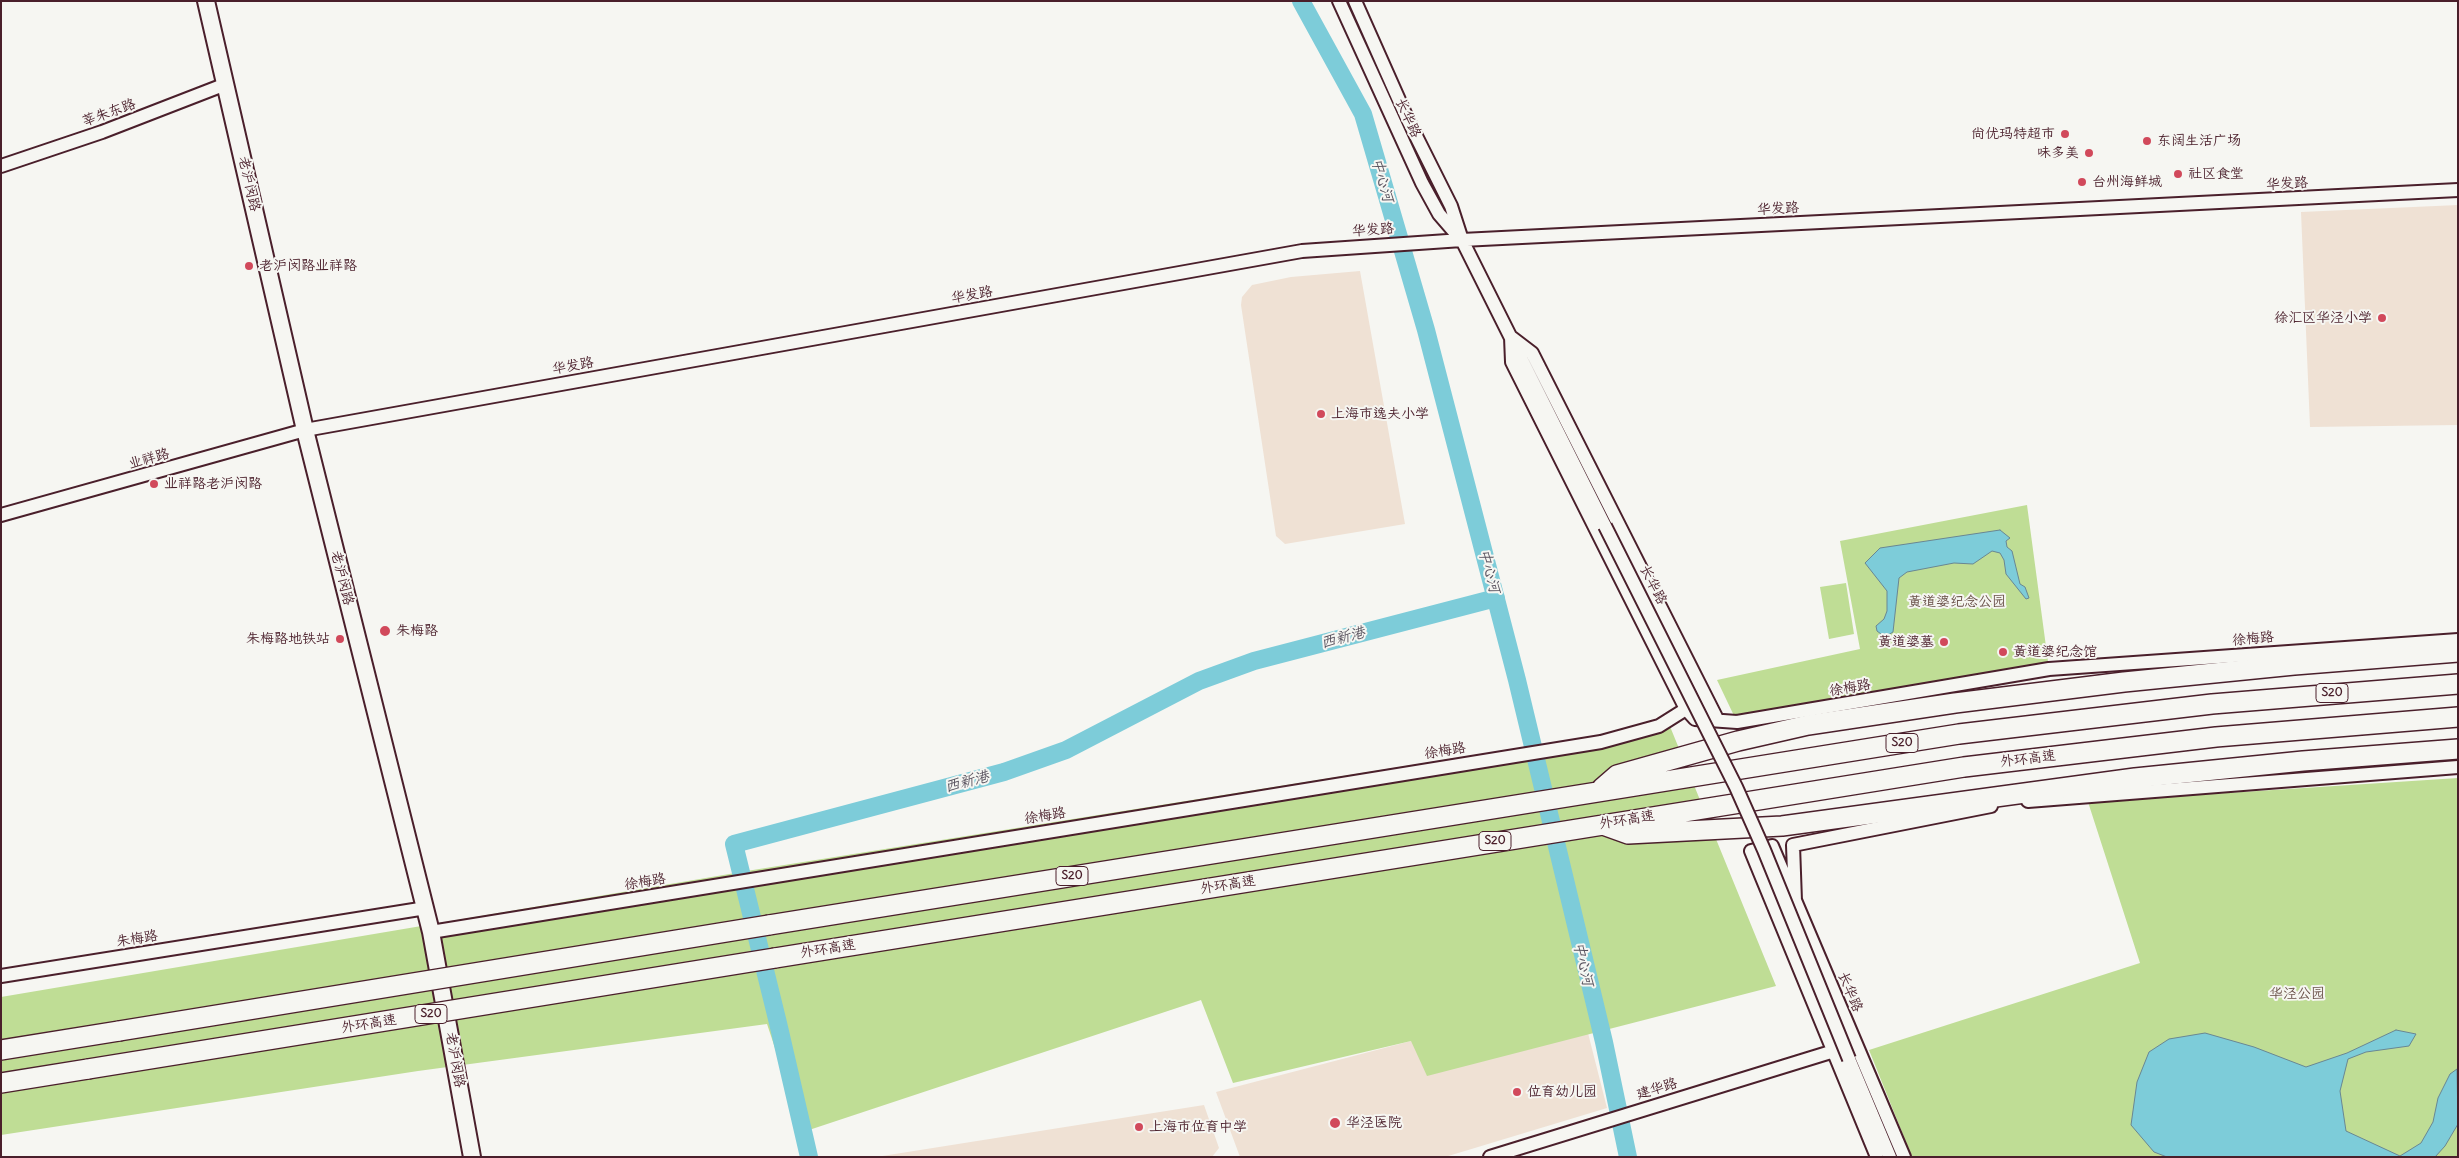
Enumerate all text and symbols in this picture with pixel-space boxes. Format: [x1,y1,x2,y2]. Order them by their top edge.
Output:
street label: 长华路 [1392,95,1424,141]
street label: 莘朱东路 [80,96,138,130]
place label: 尚优玛特超市 [1971,126,2055,142]
marker: 尚优玛特超市 [2059,128,2071,140]
place label: 东阔生活广场 [2157,133,2241,149]
marker: 东阔生活广场 [2141,135,2153,147]
place label: 味多美 [2037,145,2079,161]
marker: 味多美 [2083,147,2095,159]
street label: 老沪闵路 [235,155,263,213]
water label: 中心河 [1367,156,1397,204]
place label: 社区食堂 [2188,166,2244,182]
marker: 社区食堂 [2172,168,2184,180]
place label: 台州海鲜城 [2092,174,2162,190]
street label: 华发路 [2266,175,2308,193]
marker: 台州海鲜城 [2076,176,2088,188]
street label: 华发路 [1757,200,1799,218]
street label: 华发路 [1351,220,1395,240]
place label: 老沪闵路业祥路 [259,258,357,274]
marker: 老沪闵路业祥路 [243,260,255,272]
street label: 华发路 [950,283,994,307]
place label: 徐汇区华泾小学 [2274,310,2372,326]
marker: 徐汇区华泾小学 [2376,312,2388,324]
street label: 华发路 [551,354,595,378]
place label: 上海市逸夫小学 [1331,406,1429,422]
marker: 上海市逸夫小学 [1315,408,1327,420]
street label: 业祥路 [126,445,172,473]
place label: 业祥路老沪闵路 [164,476,262,492]
marker: 业祥路老沪闵路 [148,478,160,490]
water label: 中心河 [1474,547,1504,595]
street label: 老沪闵路 [327,549,357,607]
street label: 长华路 [1636,562,1670,608]
park label: 黄道婆纪念公园 [1908,594,2006,610]
place label: 朱梅路 [396,623,438,639]
water label: 西新港 [1319,623,1367,653]
marker: 朱梅路 [378,624,392,638]
street label: 徐梅路 [2231,629,2275,649]
place label: 朱梅路地铁站 [246,631,330,647]
marker: 朱梅路地铁站 [334,633,346,645]
place label: 黄道婆墓 [1878,634,1934,650]
marker: 黄道婆墓 [1938,636,1950,648]
place label: 黄道婆纪念馆 [2013,644,2097,660]
marker: 黄道婆纪念馆 [1997,646,2009,658]
street label: 徐梅路 [1828,676,1872,700]
road number: S20 [2316,684,2348,702]
road number: S20 [1886,734,1918,752]
street label: 徐梅路 [1423,739,1467,763]
street label: 外环高速 [1999,747,2057,771]
water label: 西新港 [943,767,991,797]
street label: 徐梅路 [1023,804,1067,828]
street label: 外环高速 [1598,807,1656,833]
road number: S20 [1479,831,1511,850]
road number: S20 [1056,866,1088,886]
street label: 徐梅路 [623,870,667,894]
street label: 外环高速 [1199,872,1257,898]
street label: 朱梅路 [115,927,159,951]
street label: 外环高速 [799,936,857,962]
water label: 中心河 [1569,940,1597,988]
street label: 长华路 [1834,969,1866,1015]
park label: 华泾公园 [2269,986,2325,1002]
road number: S20 [415,1004,447,1024]
street label: 外环高速 [340,1011,398,1037]
street label: 老沪闵路 [442,1031,468,1089]
street label: 建华路 [1634,1075,1680,1103]
place label: 位育幼儿园 [1527,1084,1597,1100]
marker: 位育幼儿园 [1511,1086,1523,1098]
place label: 华泾医院 [1346,1115,1402,1131]
marker: 华泾医院 [1328,1116,1342,1130]
place label: 上海市位育中学 [1149,1119,1247,1135]
marker: 上海市位育中学 [1133,1121,1145,1133]

